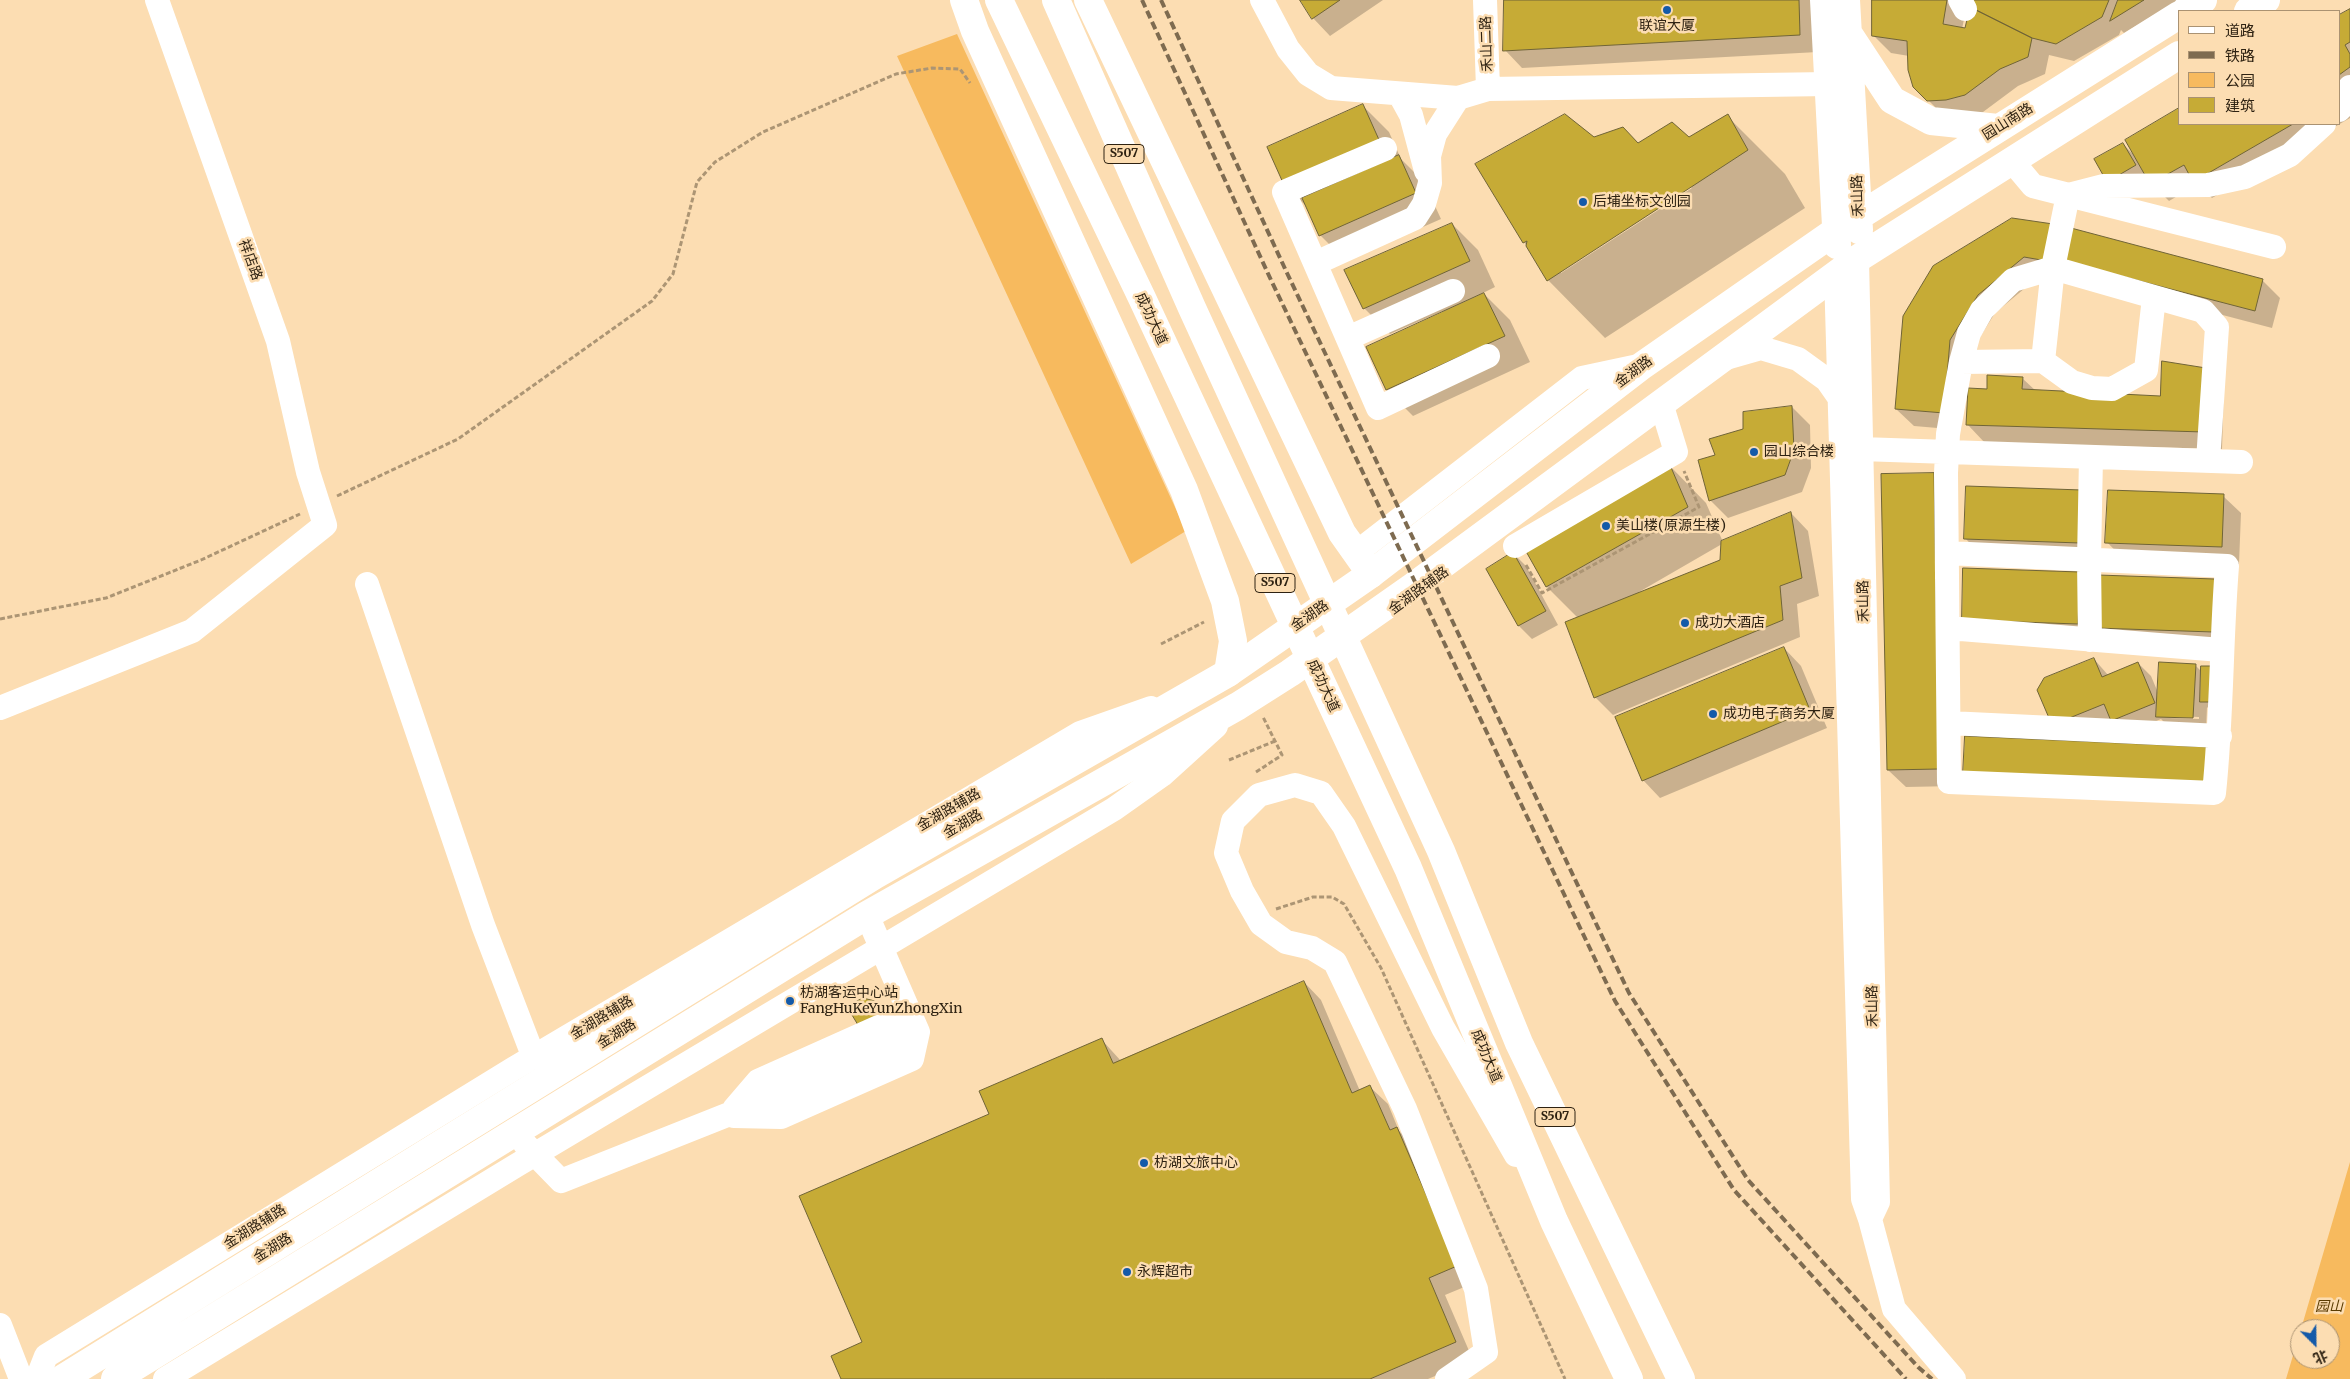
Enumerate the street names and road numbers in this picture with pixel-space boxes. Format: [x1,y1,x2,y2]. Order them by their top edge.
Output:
street label: 禾山二路 [1478,16,1496,72]
street label: 园山南路 [1980,100,2036,144]
road number: S507 [1104,144,1144,164]
street label: 禾山路 [1849,175,1867,217]
street label: 祥店路 [235,237,265,283]
street label: 成功大道 [1132,290,1170,348]
street label: 金湖路 [1612,353,1656,391]
street label: 金湖路辅路 [1386,564,1452,618]
road number: S507 [1255,574,1295,592]
street label: 禾山路 [1855,580,1873,622]
street label: 金湖路 [1288,597,1332,635]
street label: 成功大道 [1304,657,1342,715]
street label: 金湖路辅路 [914,785,984,835]
street label: 金湖路 [941,806,985,842]
street label: 禾山路 [1864,985,1882,1027]
street label: 金湖路辅路 [568,993,636,1043]
street label: 金湖路 [595,1016,639,1052]
street label: 成功大道 [1467,1027,1505,1085]
road number: S507 [1535,1108,1575,1126]
street label: 金湖路辅路 [221,1201,289,1253]
street label: 金湖路 [251,1230,295,1266]

